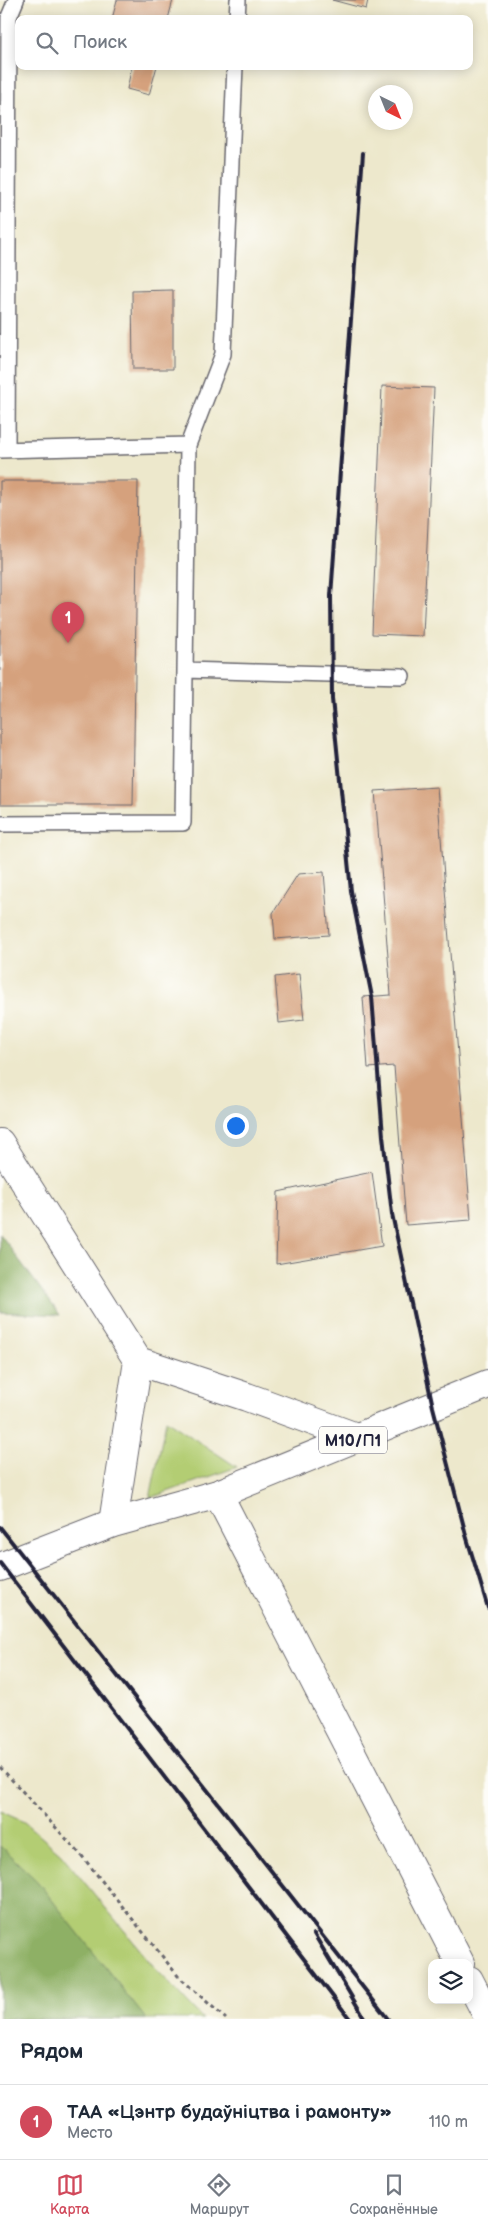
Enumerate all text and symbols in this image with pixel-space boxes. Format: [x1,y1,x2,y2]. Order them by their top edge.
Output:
search box [15,15,473,70]
icon: search [33,29,61,57]
text: Поиск [73,31,127,54]
north arrow [368,85,413,130]
pin: 1 [52,602,84,643]
your location [223,1113,249,1139]
road number: М10/П1 [319,1426,387,1454]
map controls [428,1959,473,2004]
button: layers [428,1959,473,2004]
text: Рядом [20,2039,83,2064]
text: ТАА «Цэнтр будаўніцтва і рамонту» [67,2101,392,2124]
text: 1 [33,2113,39,2132]
text: 110 m [429,2113,468,2132]
text: Место [67,2124,113,2143]
tab: Карта [50,2171,90,2218]
tab: Маршрут [190,2171,249,2218]
tab: Сохранённые [349,2171,438,2218]

